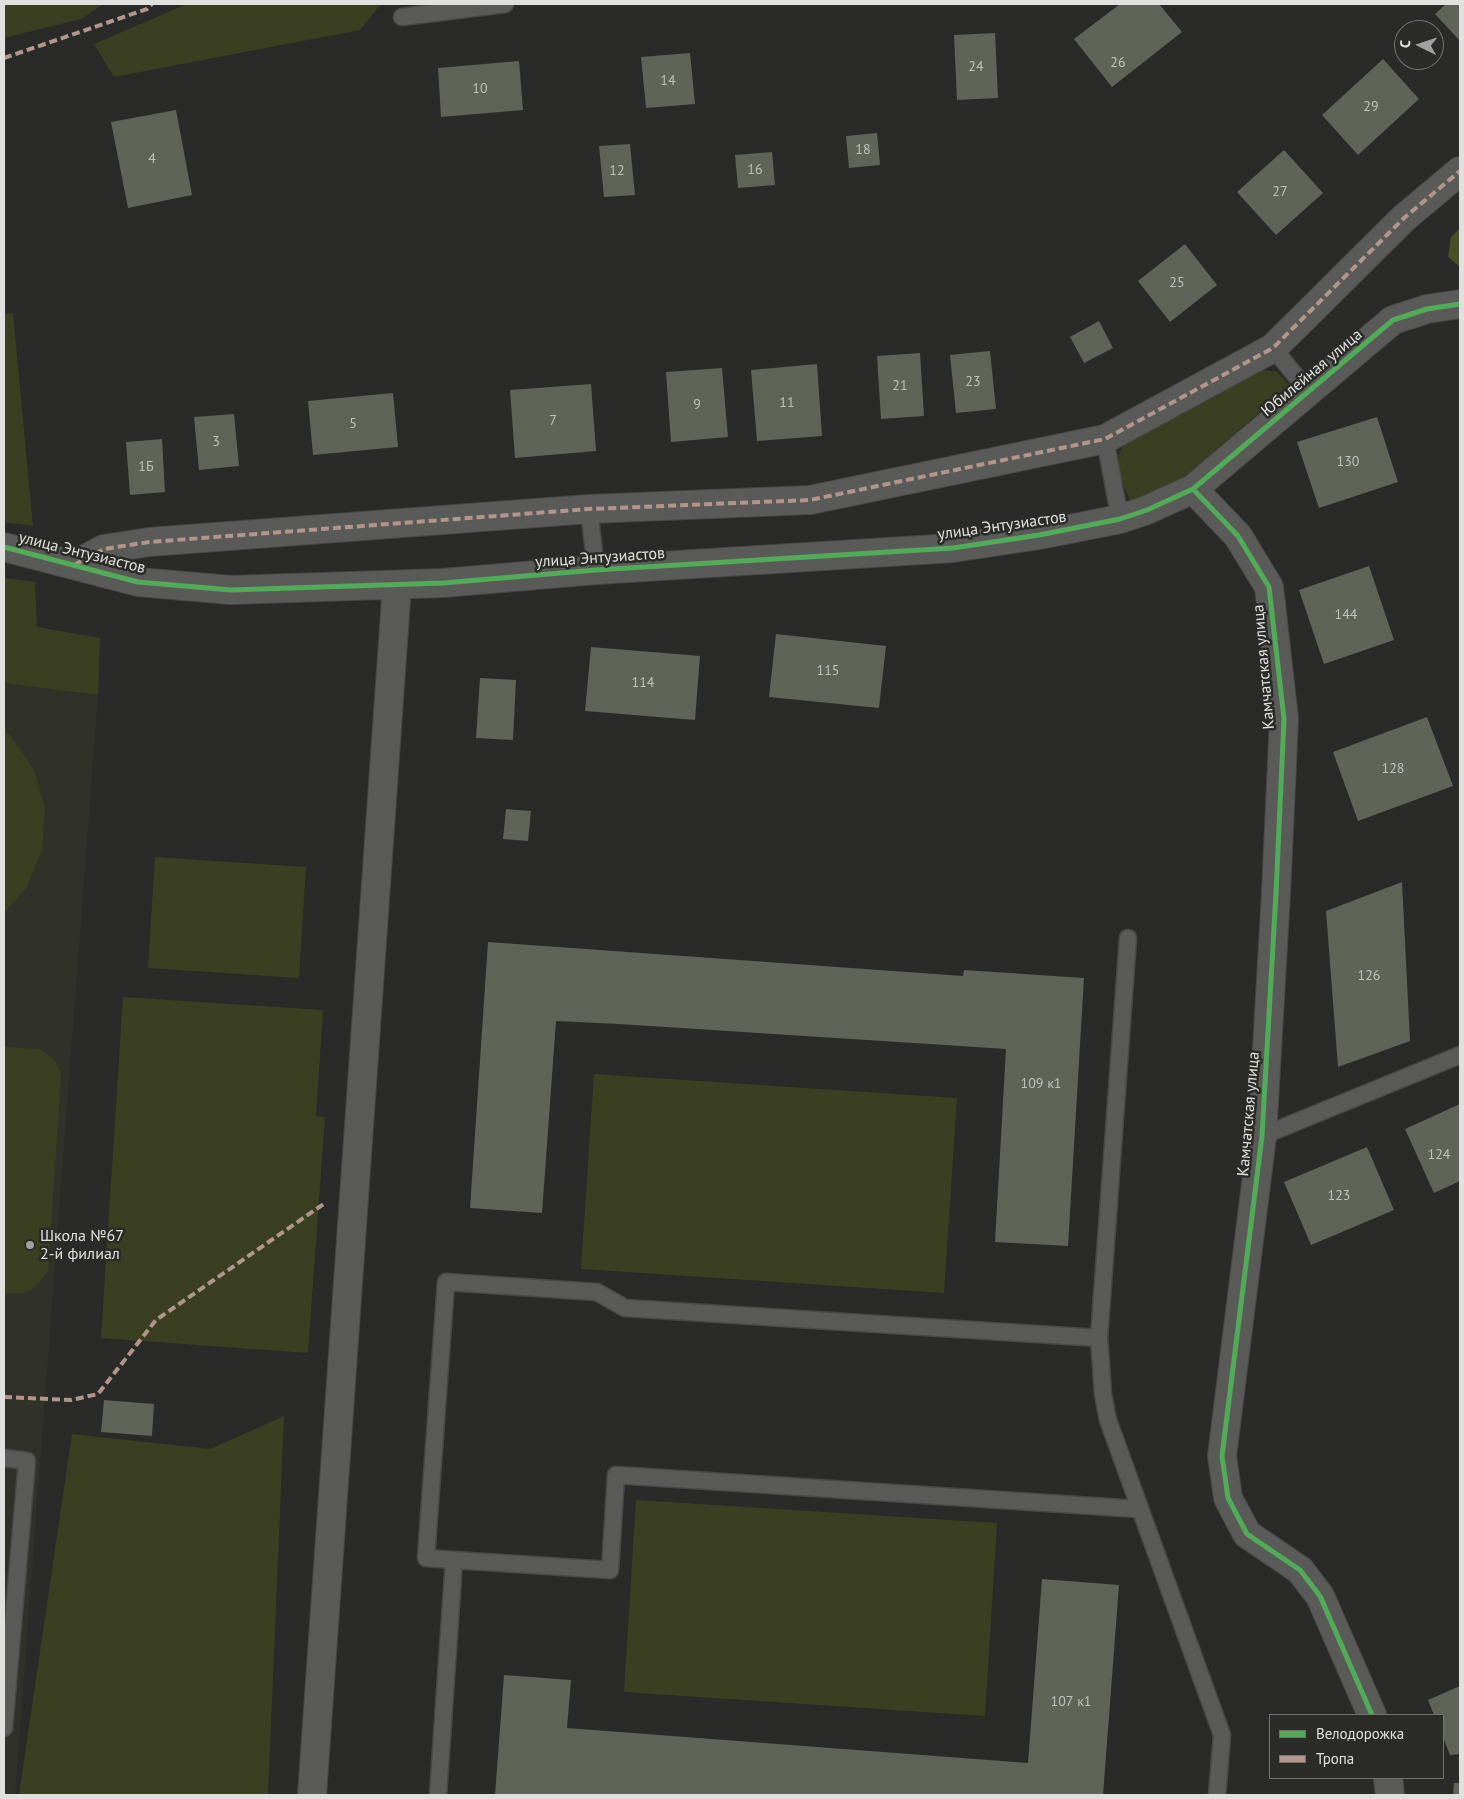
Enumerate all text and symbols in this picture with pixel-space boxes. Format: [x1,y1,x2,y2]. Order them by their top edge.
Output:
north arrow [1394,20,1444,70]
text: С [1396,39,1414,49]
house number: 26 [1110,55,1126,71]
house number: 24 [968,59,984,75]
house number: 14 [660,73,676,89]
house number: 10 [472,81,488,97]
house number: 29 [1363,99,1379,115]
house number: 18 [855,142,871,158]
house number: 4 [148,151,156,167]
house number: 16 [747,162,763,178]
house number: 12 [609,163,625,179]
house number: 27 [1272,184,1288,200]
house number: 25 [1169,275,1185,291]
street label: Юбилейная улица [1258,325,1366,421]
house number: 23 [965,374,981,390]
house number: 21 [892,378,908,394]
house number: 11 [779,395,795,411]
house number: 9 [693,397,701,413]
house number: 7 [549,413,557,429]
house number: 5 [349,416,357,432]
house number: 3 [212,434,220,450]
house number: 130 [1337,454,1359,470]
house number: 1Б [138,459,154,475]
street label: улица Энтузиастов [936,507,1068,545]
street label: улица Энтузиастов [17,528,147,578]
street label: улица Энтузиастов [534,544,666,572]
street label: Камчатская улица [1249,604,1279,730]
house number: 144 [1335,607,1357,623]
house number: 115 [817,663,839,679]
house number: 114 [632,675,654,691]
house number: 128 [1382,761,1404,777]
house number: 126 [1358,968,1380,984]
street label: Камчатская улица [1234,1051,1264,1177]
house number: 109 к1 [1021,1076,1061,1092]
house number: 124 [1428,1147,1450,1163]
house number: 123 [1328,1188,1350,1204]
place label: Школа №67 2-й филиал [40,1226,124,1264]
marker: Школа №67 2-й филиал [24,1239,36,1251]
house number: 107 к1 [1051,1694,1091,1710]
legend [1269,1714,1444,1779]
text: Велодорожка [1316,1724,1404,1743]
text: Тропа [1316,1749,1354,1768]

